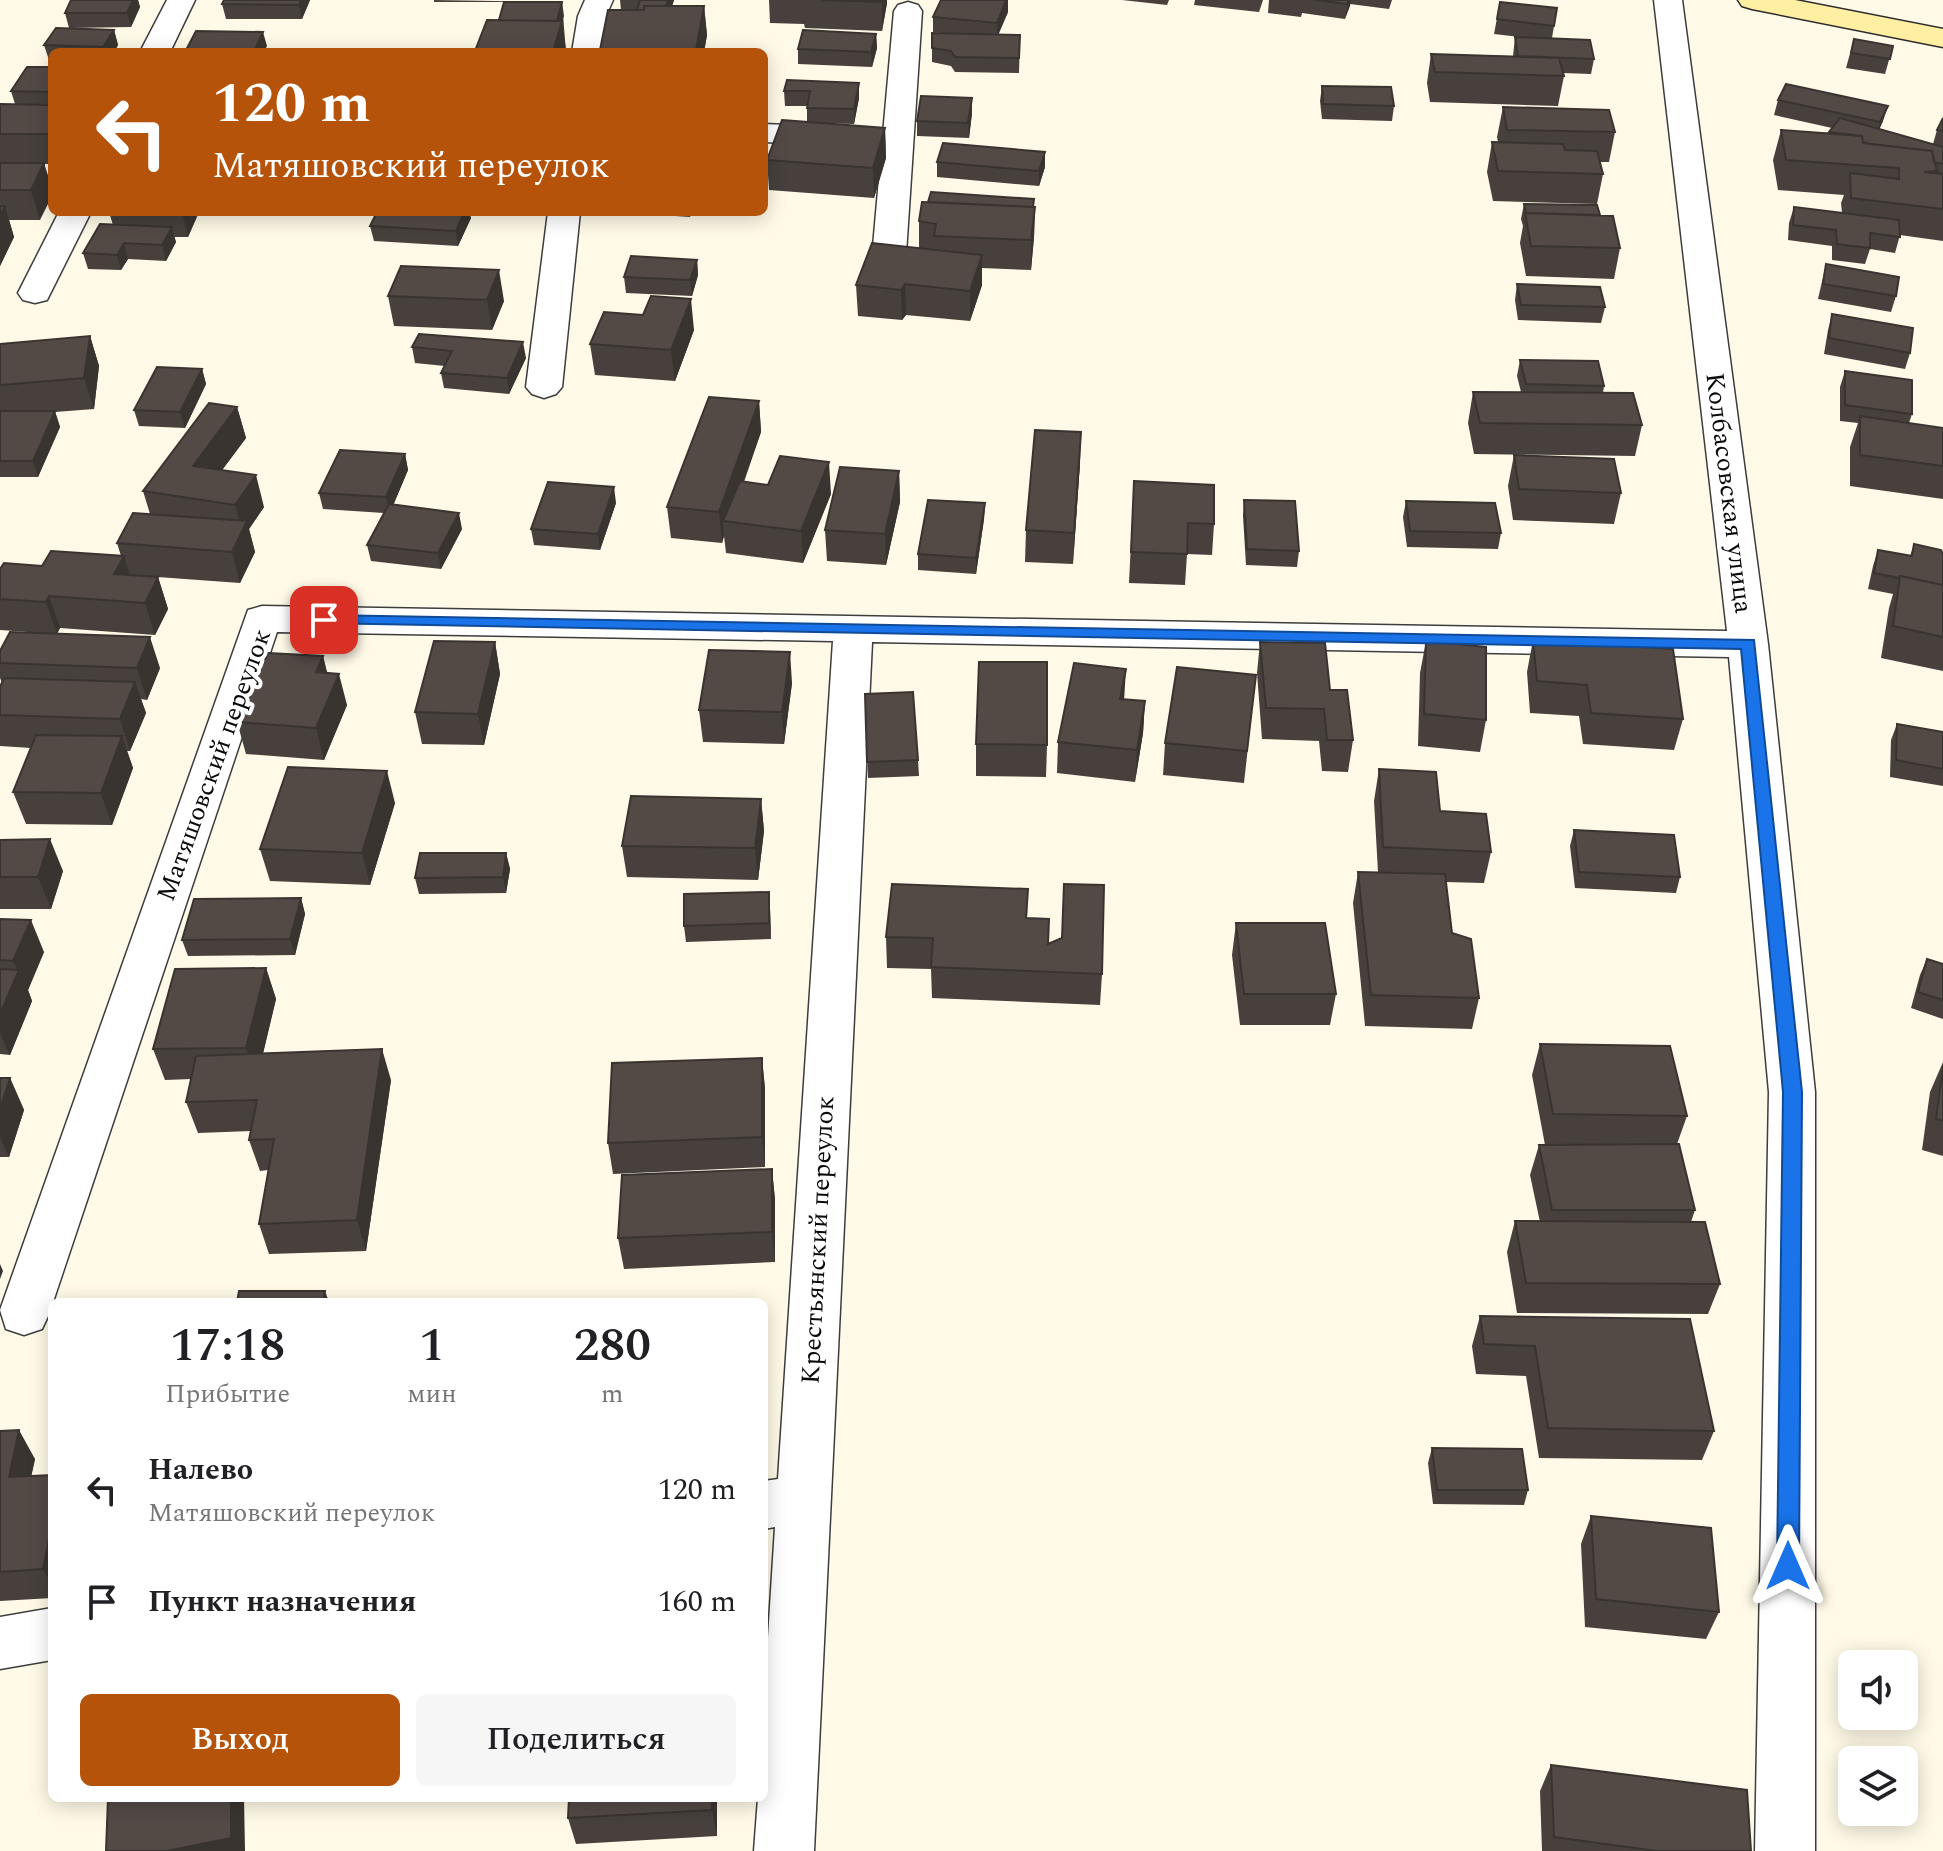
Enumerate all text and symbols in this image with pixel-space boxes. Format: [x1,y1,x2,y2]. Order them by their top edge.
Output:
text: 120 m [212,62,371,147]
icon: left [80,80,184,184]
text: Матяшовский переулок [212,139,610,194]
street label: Колбасовская улица [1694,370,1764,616]
pin [290,586,358,654]
icon: arrive [302,598,346,642]
street label: Матяшовский переулок [146,623,282,907]
street label: Крестьянский переулок [790,1095,846,1385]
text: 17:18 [170,1309,285,1382]
text: 1 [419,1309,445,1382]
text: 280 [574,1309,651,1382]
text: Прибытие [165,1374,290,1414]
text: мин [407,1374,457,1414]
text: m [601,1374,623,1414]
text: Налево [148,1447,253,1493]
text: 120 m [658,1467,736,1513]
icon: left [80,1468,124,1512]
text: Матяшовский переулок [148,1493,435,1533]
position arrow [1746,1524,1830,1608]
text: Пункт назначения [148,1579,416,1625]
text: 160 m [658,1579,736,1625]
icon: arrive [80,1580,124,1624]
map controls [1838,1650,1918,1826]
button: sound [1838,1650,1918,1730]
button: Выход [80,1694,400,1786]
button: Поделиться [416,1694,736,1786]
button: layers [1838,1746,1918,1826]

